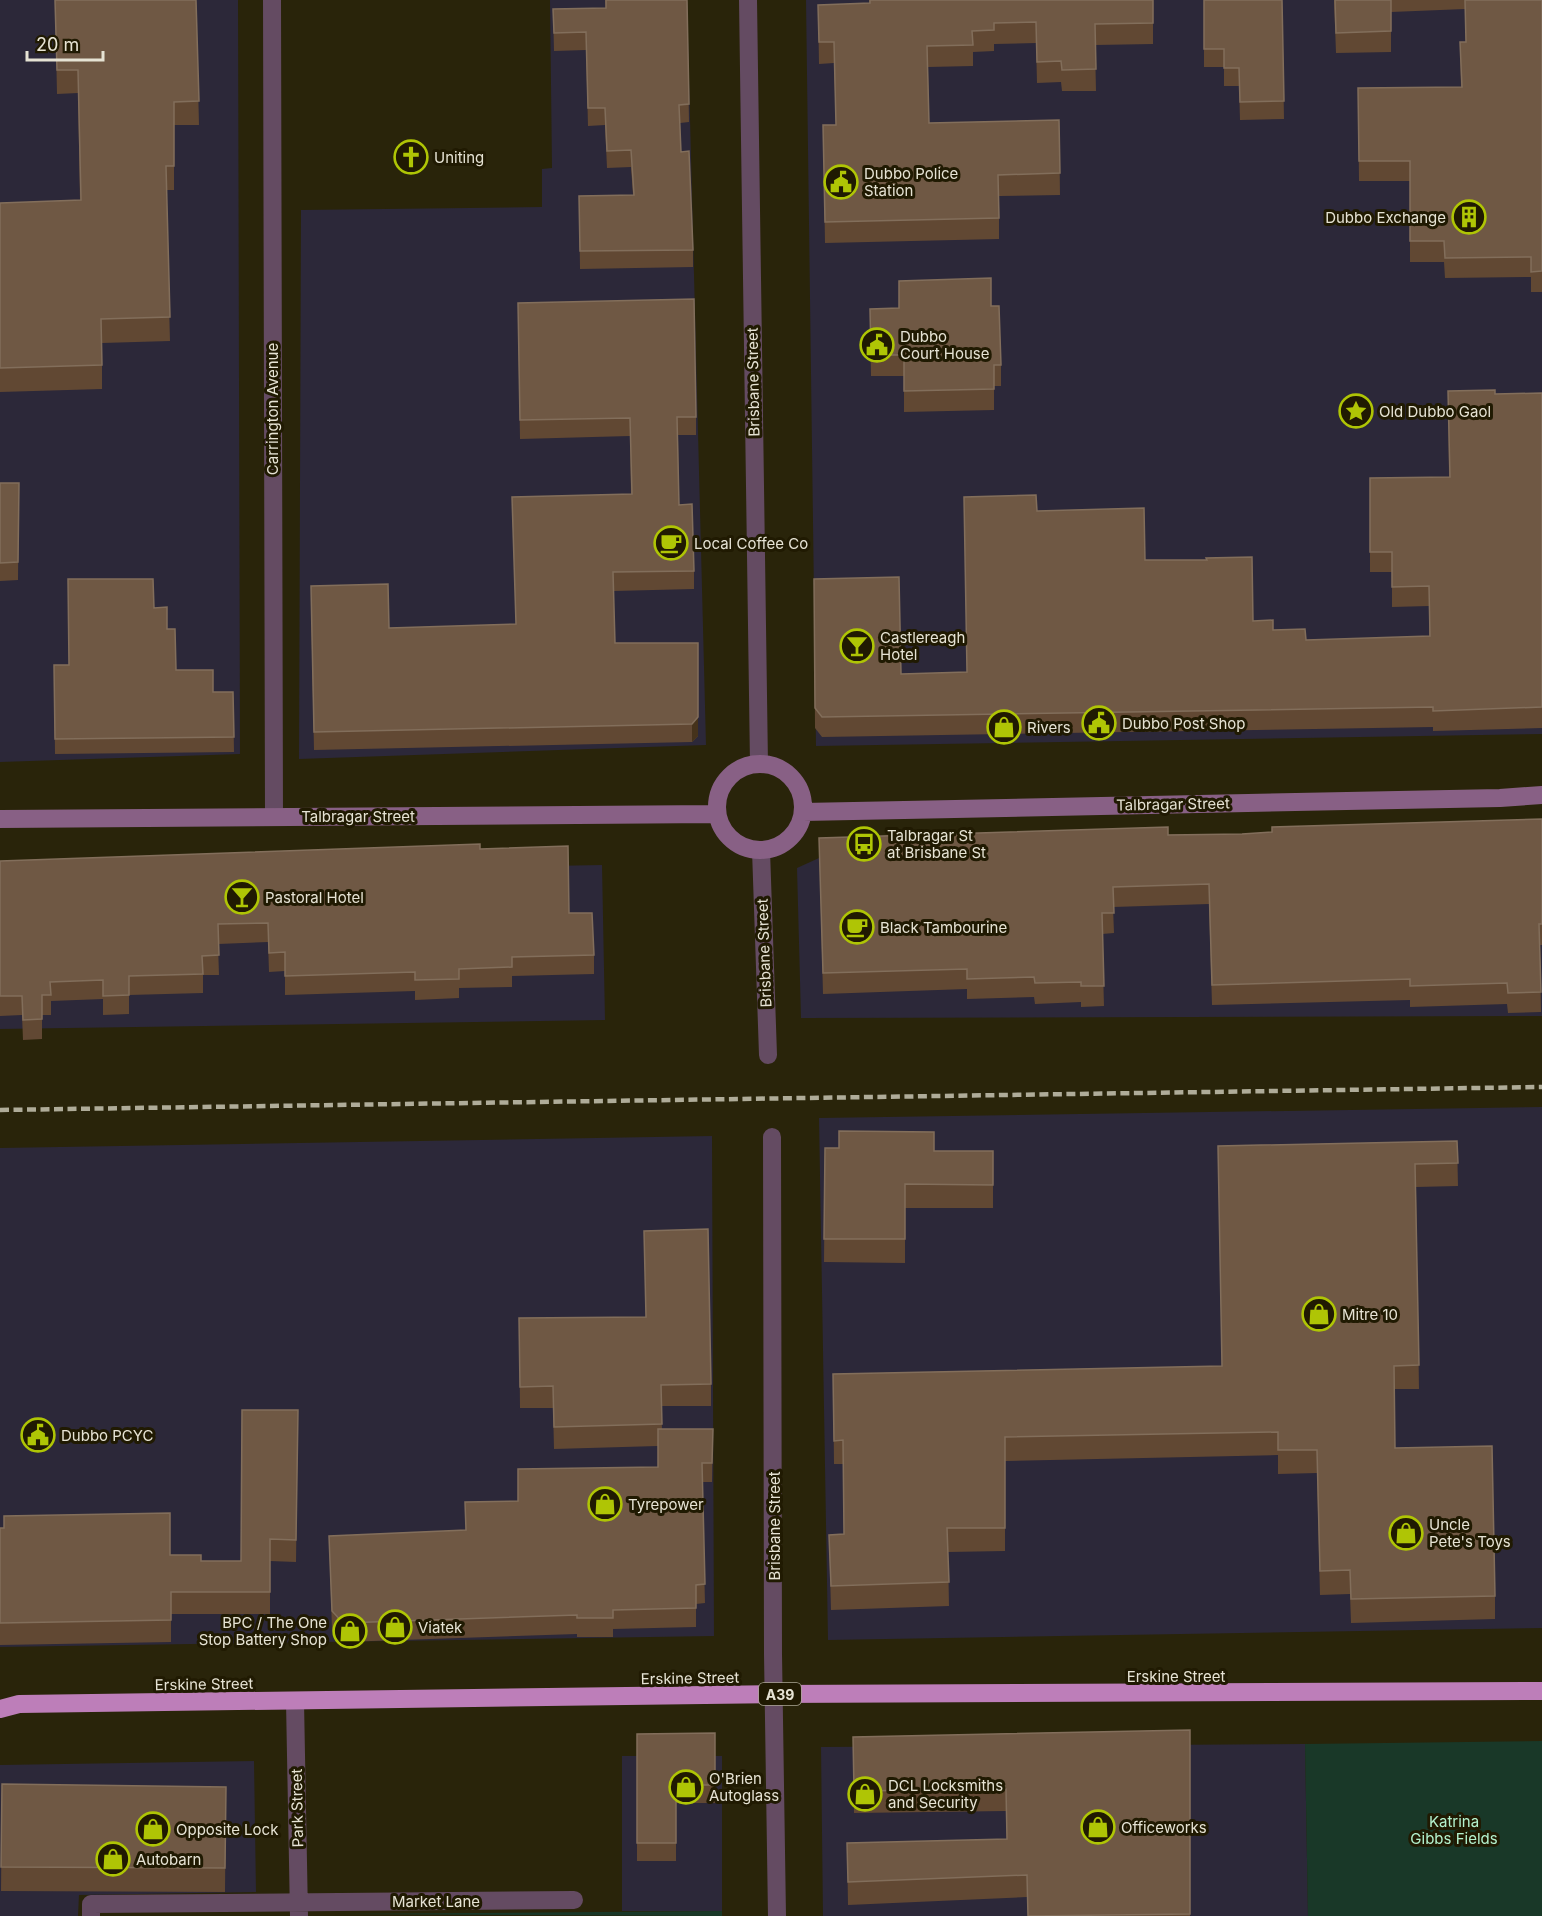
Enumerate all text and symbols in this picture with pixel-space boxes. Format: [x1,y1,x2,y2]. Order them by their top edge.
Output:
scale bar [27,24,104,62]
text: 20 m [36,34,79,55]
church icon: Uniting [393,139,429,175]
place label: Uniting [434,148,484,167]
public building icon: Dubbo Police Station [823,164,859,200]
place label: Dubbo Police Station [864,164,958,200]
building icon: Dubbo Exchange [1451,199,1487,235]
place label: Dubbo Exchange [1325,208,1446,227]
street label: Brisbane Street [743,327,763,437]
public building icon: Dubbo Court House [859,327,895,363]
place label: Dubbo Court House [900,327,990,363]
street label: Carrington Avenue [263,343,282,475]
place icon: Old Dubbo Gaol [1338,393,1374,429]
place label: Old Dubbo Gaol [1379,402,1491,421]
cafe icon: Local Coffee Co [653,525,689,561]
place label: Local Coffee Co [694,534,808,553]
bar icon: Castlereagh Hotel [839,628,875,664]
place label: Castlereagh Hotel [880,628,965,664]
public building icon: Dubbo Post Shop [1081,705,1117,741]
shop icon: Rivers [986,709,1022,745]
place label: Dubbo Post Shop [1122,714,1246,733]
place label: Rivers [1027,718,1071,737]
street label: Talbragar Street [1116,794,1230,814]
street label: Talbragar Street [301,807,415,826]
bus stop icon: Talbragar St at Brisbane St [846,826,882,862]
place label: Talbragar St at Brisbane St [887,826,986,862]
bar icon: Pastoral Hotel [224,879,260,915]
place label: Pastoral Hotel [265,888,364,907]
street label: Brisbane Street [753,898,775,1008]
cafe icon: Black Tambourine [839,909,875,945]
place label: Black Tambourine [880,918,1007,937]
shop icon: Mitre 10 [1301,1296,1337,1332]
place label: Mitre 10 [1342,1305,1398,1324]
public building icon: Dubbo PCYC [20,1417,56,1453]
place label: Dubbo PCYC [61,1426,153,1445]
street label: Brisbane Street [765,1471,784,1581]
shop icon: Tyrepower [587,1486,623,1522]
place label: Tyrepower [628,1495,704,1514]
shop icon: Uncle Pete's Toys [1388,1515,1424,1551]
place label: Uncle Pete's Toys [1429,1515,1511,1551]
shop icon: Viatek [377,1609,413,1645]
place label: BPC / The One Stop Battery Shop [199,1613,327,1649]
shop icon: BPC / The One Stop Battery Shop [332,1613,368,1649]
place label: Viatek [418,1618,463,1637]
street label: Erskine Street [1127,1667,1225,1686]
street label: Erskine Street [641,1668,740,1688]
street label: Erskine Street [155,1674,254,1694]
road number: A39 [759,1683,801,1705]
street label: Park Street [287,1768,307,1847]
shop icon: O'Brien Autoglass [668,1769,704,1805]
place label: O'Brien Autoglass [709,1769,779,1805]
shop icon: DCL Locksmiths and Security [847,1776,883,1812]
place label: DCL Locksmiths and Security [888,1776,1003,1812]
shop icon: Officeworks [1080,1809,1116,1845]
shop icon: Opposite Lock [135,1811,171,1847]
park label: Katrina Gibbs Fields [1410,1812,1498,1848]
place label: Officeworks [1121,1818,1207,1837]
place label: Opposite Lock [176,1820,279,1839]
shop icon: Autobarn [95,1841,131,1877]
place label: Autobarn [136,1850,201,1869]
street label: Market Lane [392,1892,480,1911]

